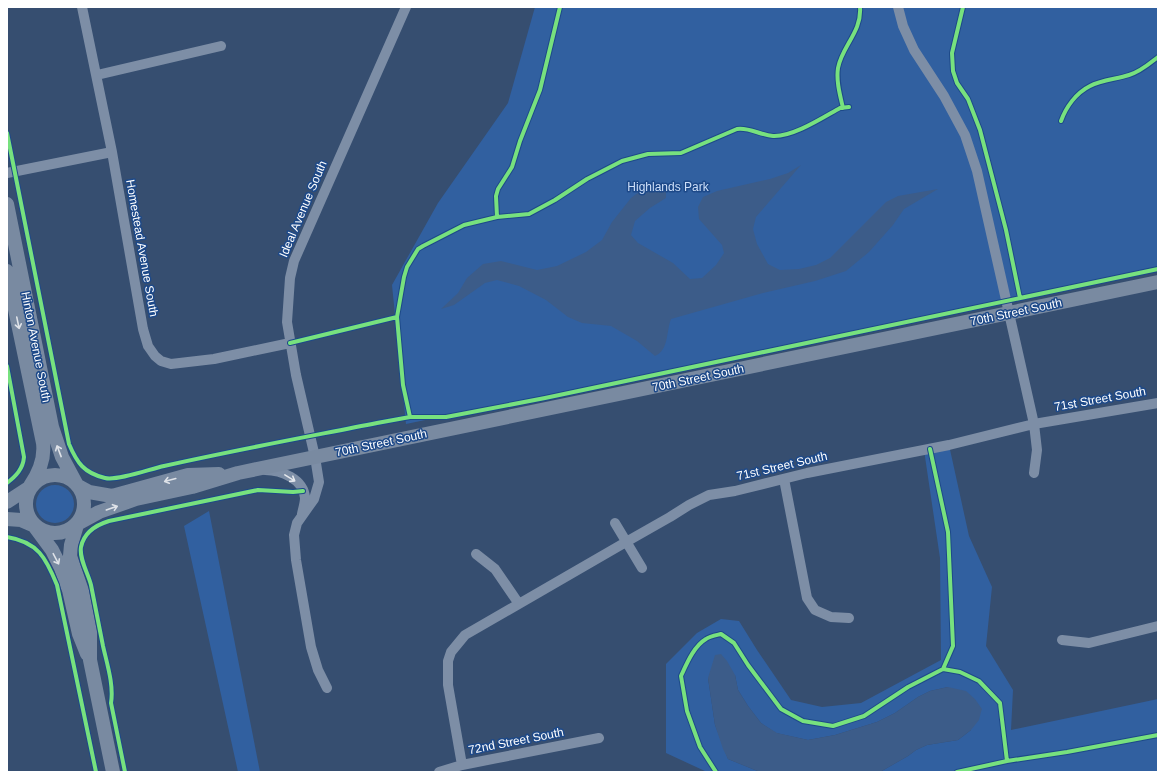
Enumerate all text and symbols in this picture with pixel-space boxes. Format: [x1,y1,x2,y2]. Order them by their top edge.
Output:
street label: Ideal Avenue South [276,158,330,260]
street label: Homestead Avenue South [123,178,161,318]
park label: Highlands Park [627,180,710,194]
street label: Hinton Avenue South [18,290,54,404]
street label: 70th Street South [969,295,1063,329]
one-way arrow [15,316,23,329]
street label: 70th Street South [651,361,745,395]
street label: 71st Street South [1053,384,1147,414]
street label: 70th Street South [334,426,428,460]
one-way arrow [55,445,63,457]
street label: 71st Street South [735,449,829,483]
one-way arrow [284,474,296,482]
one-way arrow [164,476,177,484]
one-way arrow [106,503,118,511]
one-way arrow [53,552,61,564]
street label: 72nd Street South [467,725,565,757]

